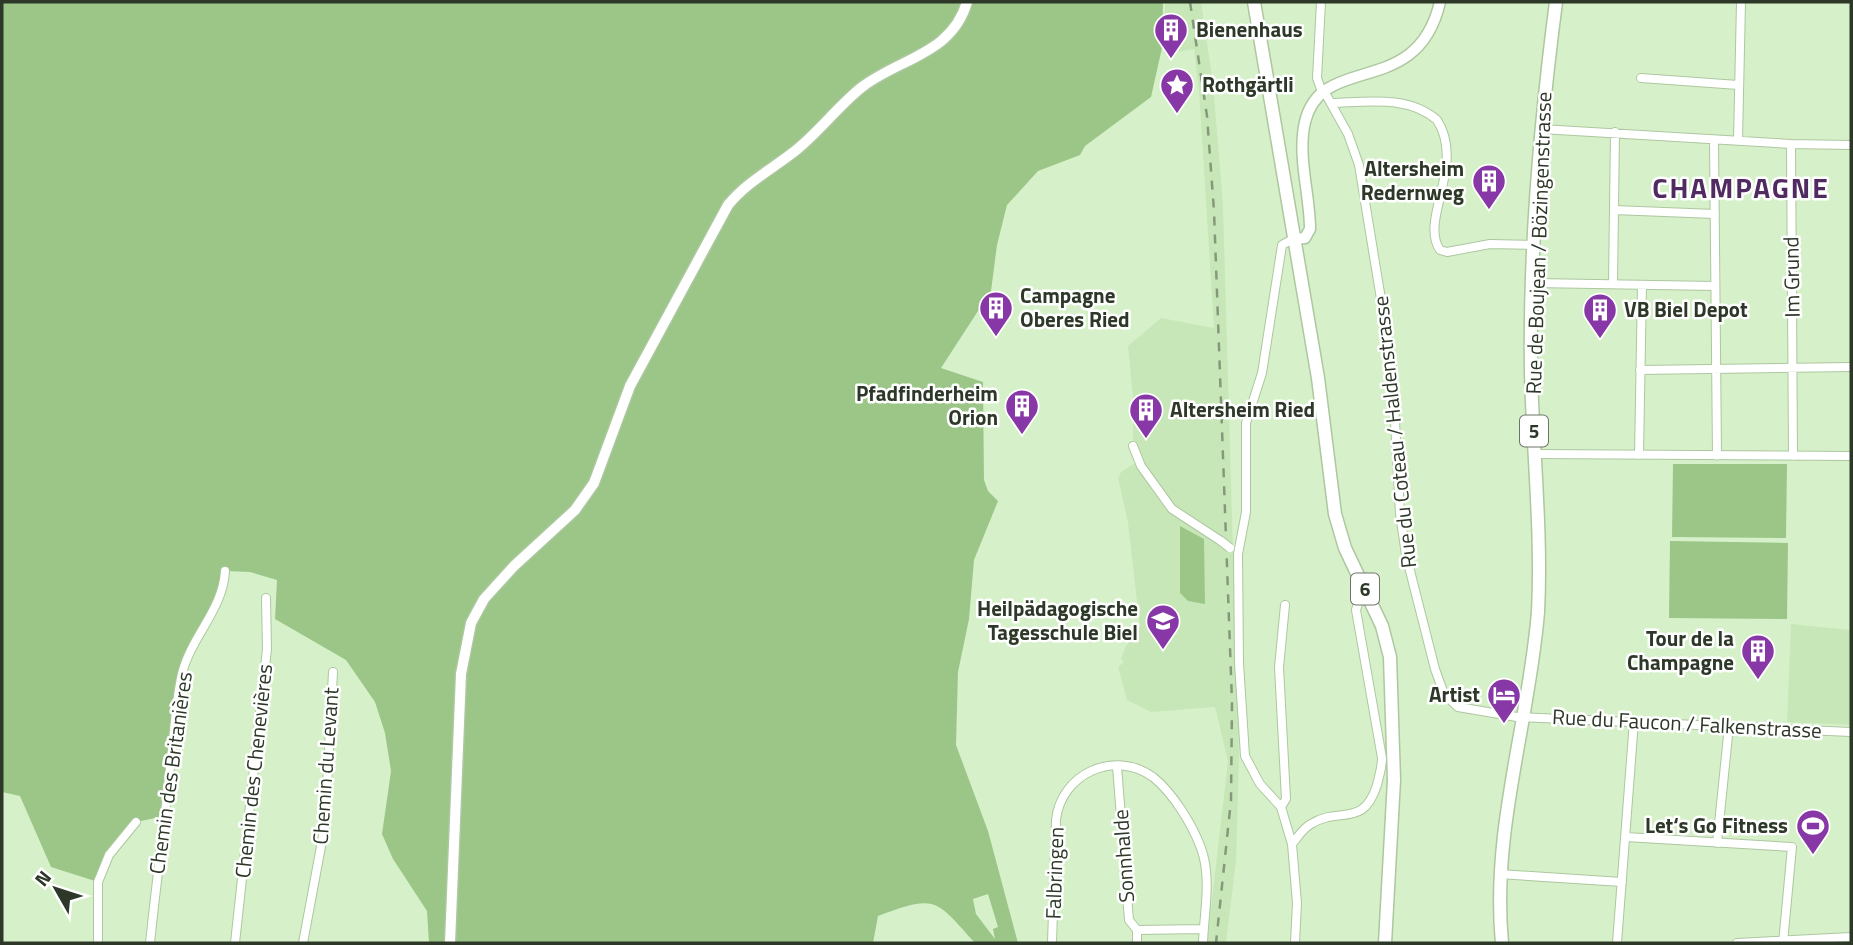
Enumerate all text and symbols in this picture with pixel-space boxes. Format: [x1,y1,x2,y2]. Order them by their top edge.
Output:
building icon: Bienenhaus [1152,11,1190,60]
place label: Bienenhaus [1196,13,1303,45]
place icon: Rothgärtli [1158,66,1196,115]
place label: Rothgärtli [1202,68,1294,100]
street label: Rue de Boujean / Bözingenstrasse [1517,91,1559,395]
place label: Altersheim Redernweg [1361,152,1464,208]
building icon: Altersheim Redernweg [1470,162,1508,211]
district label: CHAMPAGNE [1652,166,1830,209]
street label: Im Grund [1774,236,1808,318]
place label: Campagne Oberes Ried [1020,279,1130,335]
building icon: Campagne Oberes Ried [977,289,1015,338]
building icon: VB Biel Depot [1581,291,1619,340]
place label: VB Biel Depot [1624,293,1748,325]
street label: Rue du Coteau / Haldenstrasse [1364,294,1424,570]
place label: Pfadfinderheim Orion [856,377,998,433]
building icon: Pfadfinderheim Orion [1003,387,1041,436]
building icon: Altersheim Ried [1127,391,1165,440]
place label: Altersheim Ried [1170,393,1315,425]
road number: 5 [1520,416,1548,446]
road number: 6 [1351,574,1379,604]
place label: Heilpädagogische Tagesschule Biel [977,592,1138,648]
school or university icon: Heilpädagogische Tagesschule Biel [1144,602,1182,651]
place label: Tour de la Champagne [1627,622,1734,678]
building icon: Tour de la Champagne [1739,632,1777,681]
street label: Chemin des Chenevières [226,662,280,880]
street label: Chemin des Britanières [140,670,200,876]
hotel icon: Artist [1485,676,1523,725]
place label: Artist [1429,678,1480,710]
street label: Chemin du Levant [304,686,347,846]
street label: Rue du Faucon / Falkenstrasse [1551,700,1823,746]
sports icon: Let‘s Go Fitness [1794,807,1832,856]
street label: Sonnhalde [1104,808,1142,904]
place label: Let‘s Go Fitness [1645,809,1788,841]
street label: Falbringen [1036,826,1072,920]
north arrow [21,854,91,924]
text: N [27,864,58,892]

